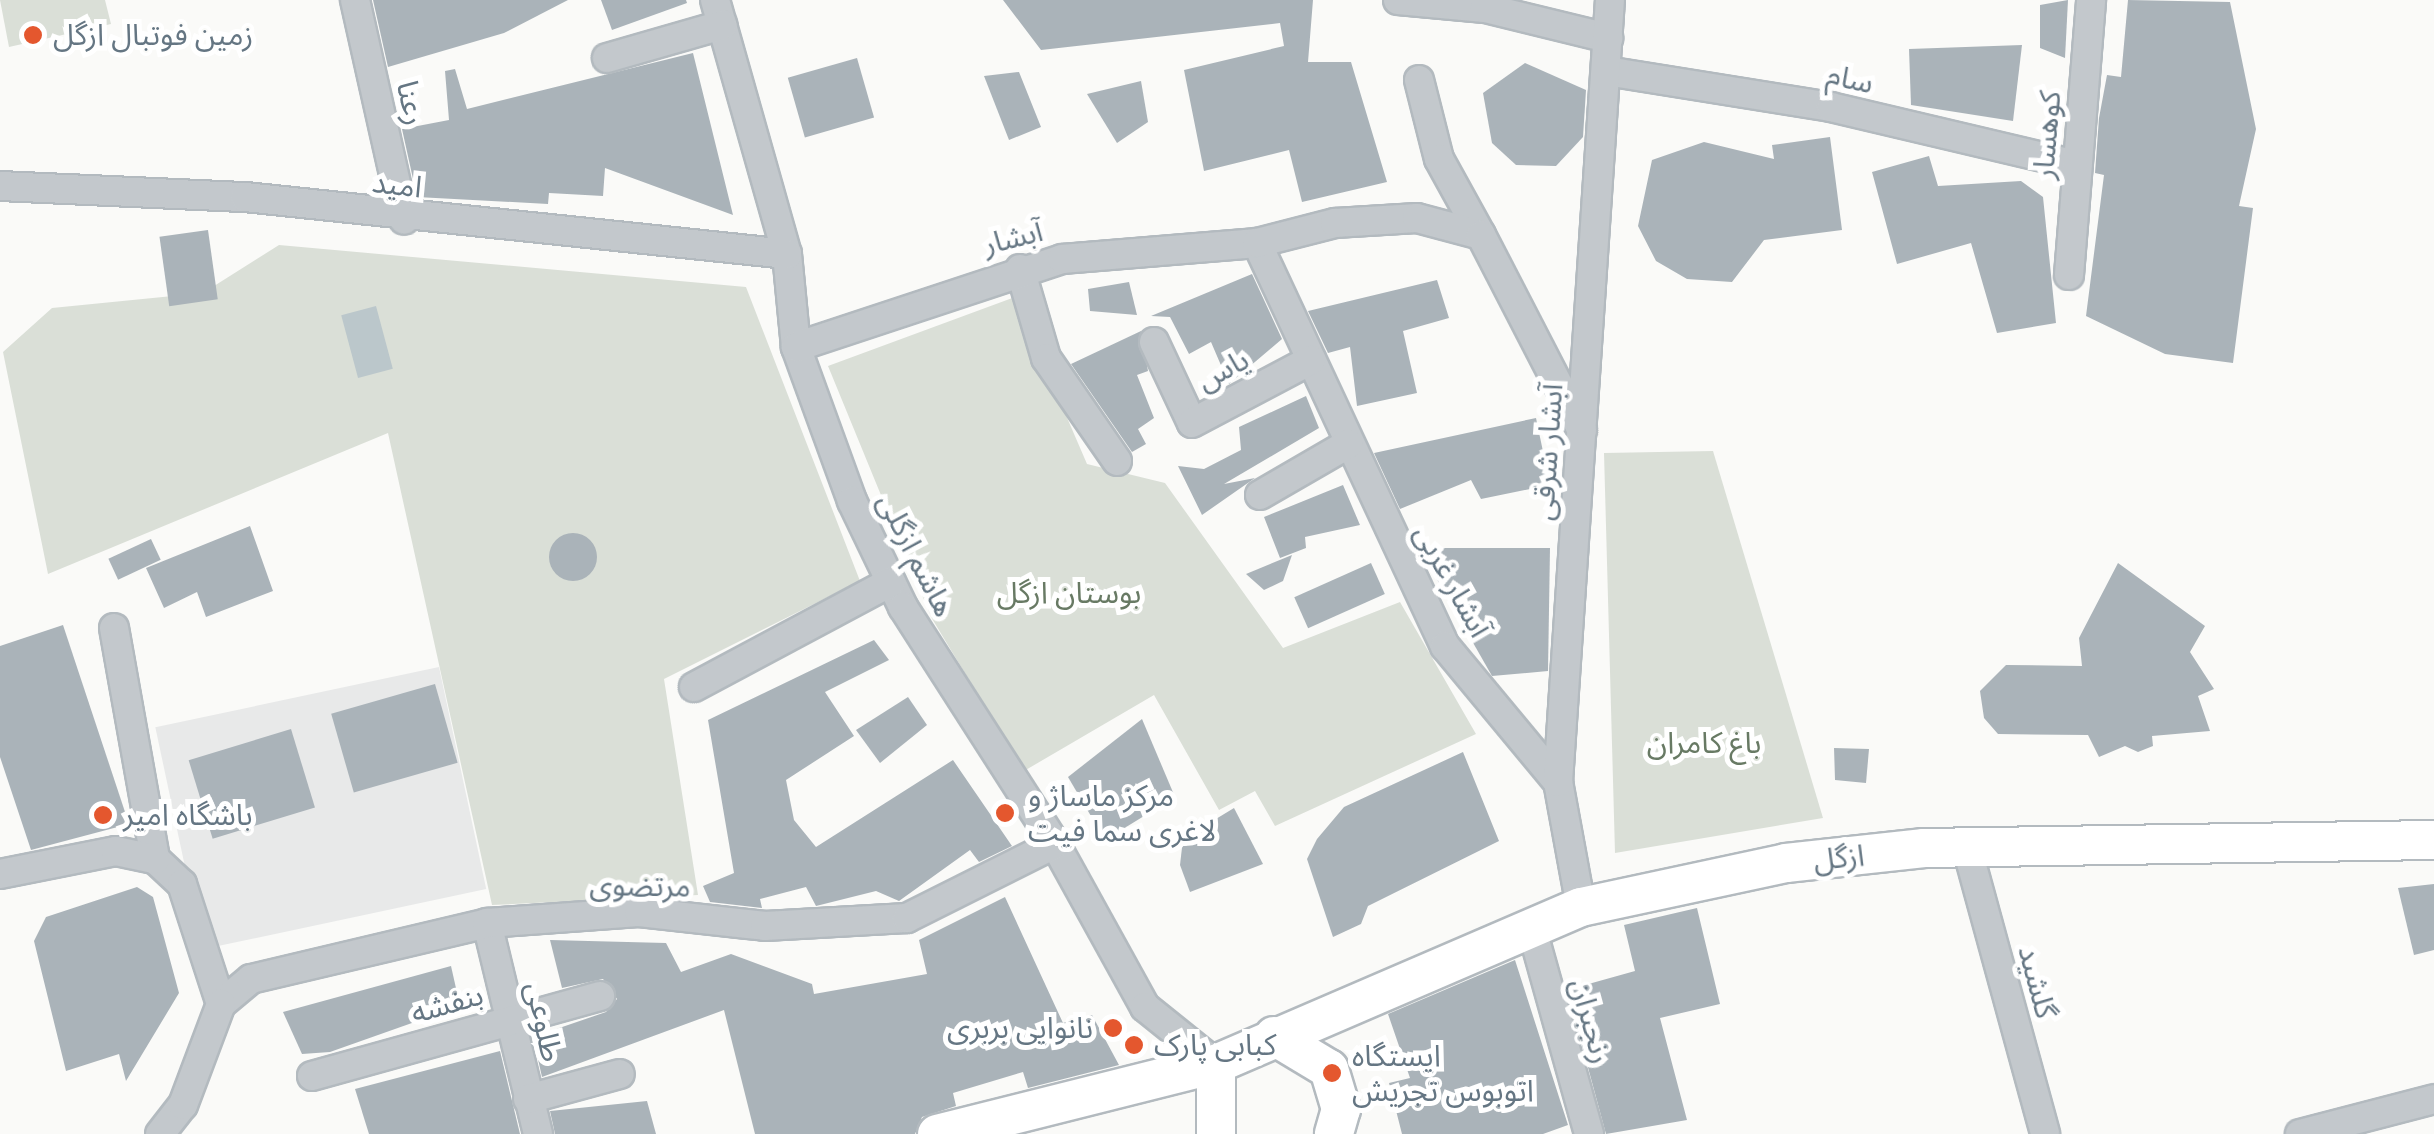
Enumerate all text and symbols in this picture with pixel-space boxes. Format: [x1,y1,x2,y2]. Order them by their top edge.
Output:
place label: زمین فوتبال ازگل [53,17,253,53]
marker: زمین فوتبال ازگل [22,24,44,46]
street label: سام [1823,57,1877,101]
street label: رعنا [388,77,434,129]
street label: کوهسار [2025,89,2069,181]
street label: امید [370,164,424,206]
street label: آبشار [979,213,1047,263]
street label: یاس [1191,341,1255,399]
street label: آبشار شرقی [1525,382,1571,522]
street label: هاشم ازگلی [870,487,962,623]
street label: آبشار غربی [1406,518,1498,644]
park label: بوستان ازگل [997,575,1141,611]
park label: باغ کامران [1647,725,1761,761]
place label: مرکز ماساژ و لاغری سما فیت [1028,778,1216,848]
place label: باشگاه امیر [123,797,252,833]
marker: مرکز ماساژ و لاغری سما فیت [992,800,1018,826]
marker: باشگاه امیر [92,804,114,826]
street label: ازگل [1812,837,1866,879]
street label: مرتضوی [589,867,691,905]
street label: گلشید [2010,942,2064,1022]
street label: رنجبران [1562,975,1620,1067]
street label: بنفشه [407,977,487,1031]
street label: طلوعی [518,979,570,1065]
place label: نانوایی بربری [947,1010,1093,1046]
marker: نانوایی بربری [1102,1017,1124,1039]
place label: کبابی پارک [1154,1027,1276,1063]
marker: کبابی پارک [1123,1034,1145,1056]
place label: ایستگاه اتوبوس تجریش [1352,1038,1534,1108]
marker: ایستگاه اتوبوس تجریش [1321,1062,1343,1084]

